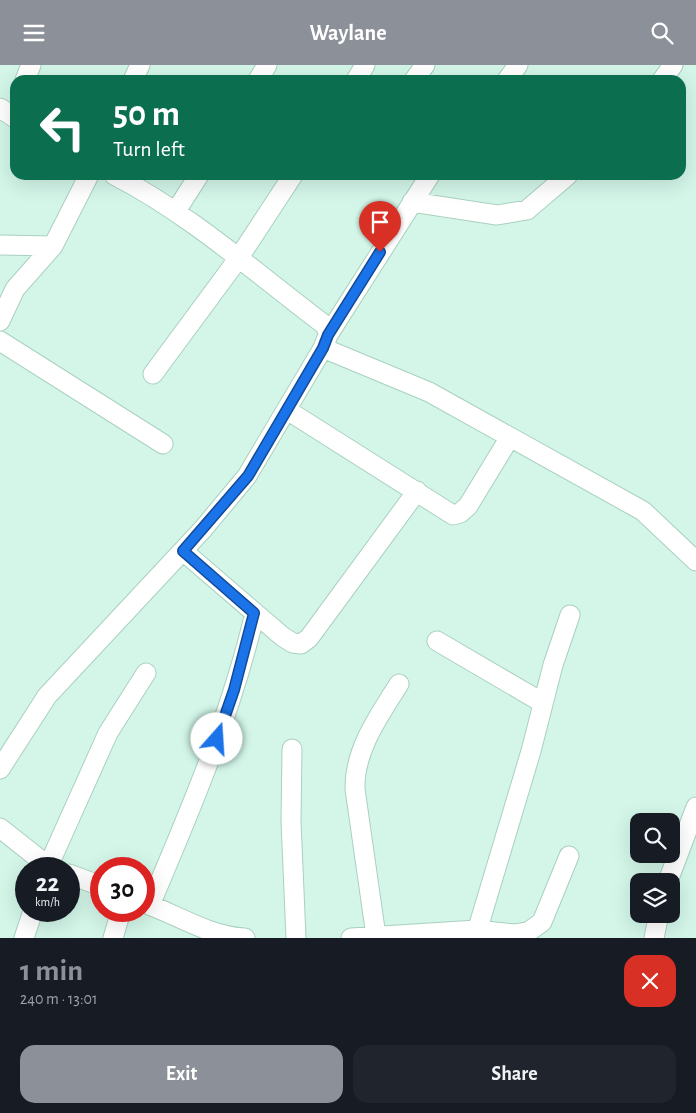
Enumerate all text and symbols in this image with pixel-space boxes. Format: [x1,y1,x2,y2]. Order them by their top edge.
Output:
icon: menu [20,19,48,47]
icon: search [648,19,676,47]
text: Waylane [309,22,387,44]
icon: left [30,95,95,160]
text: 50 m [113,97,180,132]
text: Turn left [113,138,185,160]
pin [359,201,401,252]
icon: arrive [366,208,394,236]
position arrow [190,712,242,764]
map controls [630,813,680,923]
button: search [630,813,680,863]
speed limit sign: 30 [90,857,155,922]
text: 22 [36,871,59,896]
button: layers [630,873,680,923]
text: km/h [35,896,60,908]
button: close [624,955,676,1007]
text: 1 min [20,956,83,986]
text: 240 m · 13:01 [20,991,98,1007]
button: Exit [20,1045,343,1103]
button: Share [353,1045,676,1103]

